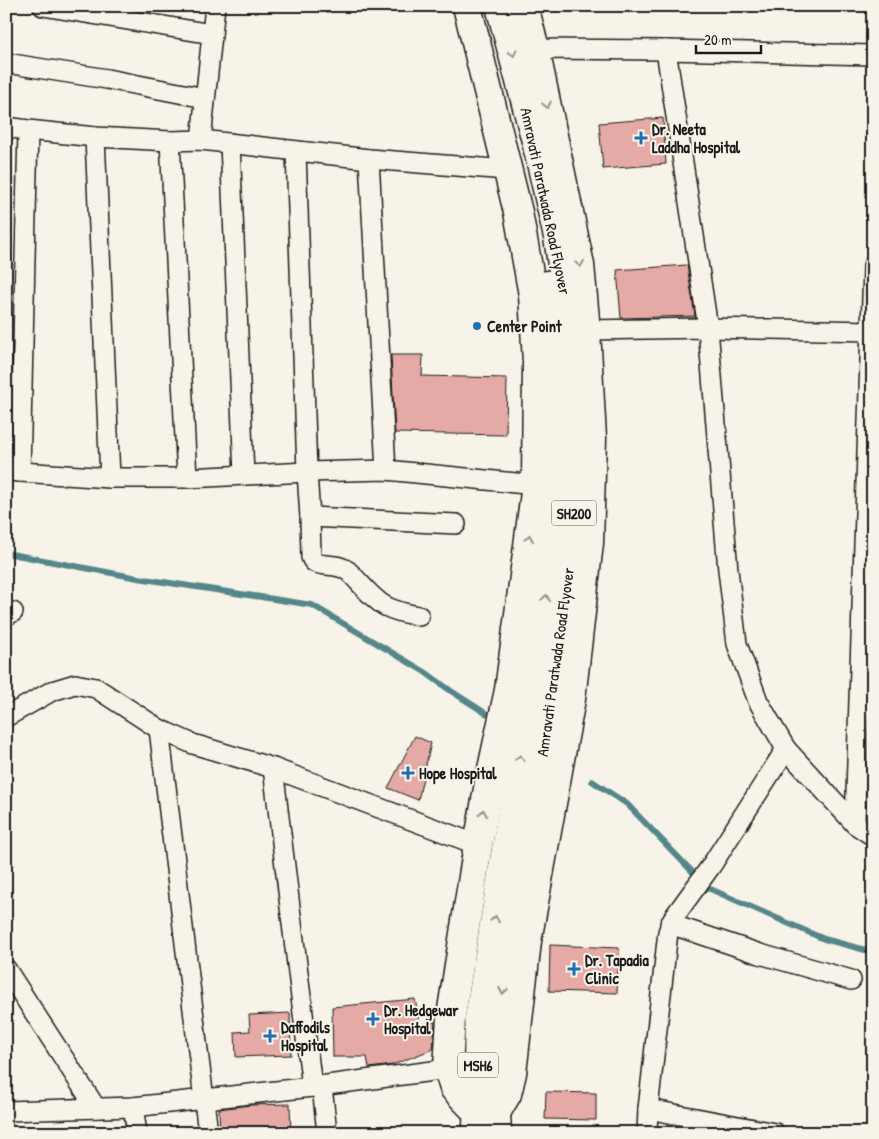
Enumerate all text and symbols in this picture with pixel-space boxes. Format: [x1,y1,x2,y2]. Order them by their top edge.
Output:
scale bar [696,22,762,54]
text: 20 m [704,29,731,50]
one-way arrow [507,49,517,57]
one-way arrow [541,100,551,109]
street label: Amravati Paratwada Road Flyover [515,105,577,297]
place label: Dr. Neeta Laddha Hospital [652,118,741,159]
marker: Dr. Neeta Laddha Hospital [634,131,648,145]
one-way arrow [574,260,584,268]
place label: Center Point [487,315,562,337]
marker: Center Point [471,320,483,332]
road number: SH200 [552,500,596,526]
one-way arrow [523,534,534,542]
street label: Amravati Paratwada Road Flyover [531,566,579,758]
one-way arrow [540,594,551,602]
one-way arrow [515,754,525,763]
place label: Hope Hospital [419,762,497,785]
marker: Hope Hospital [401,766,415,780]
one-way arrow [478,809,488,818]
one-way arrow [489,915,500,923]
place label: Dr. Tapadia Clinic [585,949,650,989]
marker: Dr. Tapadia Clinic [567,962,581,976]
one-way arrow [498,987,508,996]
place label: Dr. Hedgewar Hospital [384,999,459,1040]
marker: Dr. Hedgewar Hospital [366,1012,380,1026]
place label: Daffodils Hospital [281,1016,331,1057]
marker: Daffodils Hospital [263,1029,277,1043]
road number: MSH6 [458,1052,498,1078]

